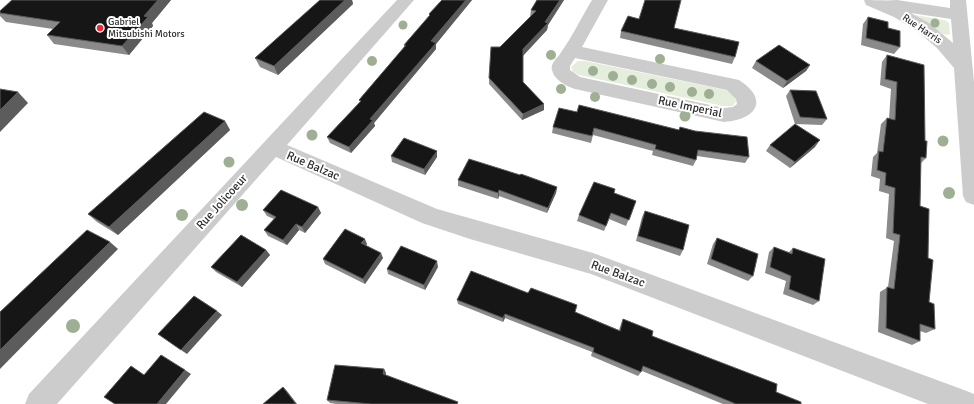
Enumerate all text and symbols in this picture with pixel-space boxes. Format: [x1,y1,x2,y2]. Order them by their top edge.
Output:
street label: Rue Harris [900,11,944,47]
place label: Gabriel Mitsubishi Motors [108,16,185,40]
marker: Gabriel Mitsubishi Motors [95,23,105,33]
street label: Rue Imperial [657,93,724,121]
street label: Rue Balzac [284,148,342,184]
street label: Rue Jolicoeur [193,171,251,233]
street label: Rue Balzac [589,257,647,291]

